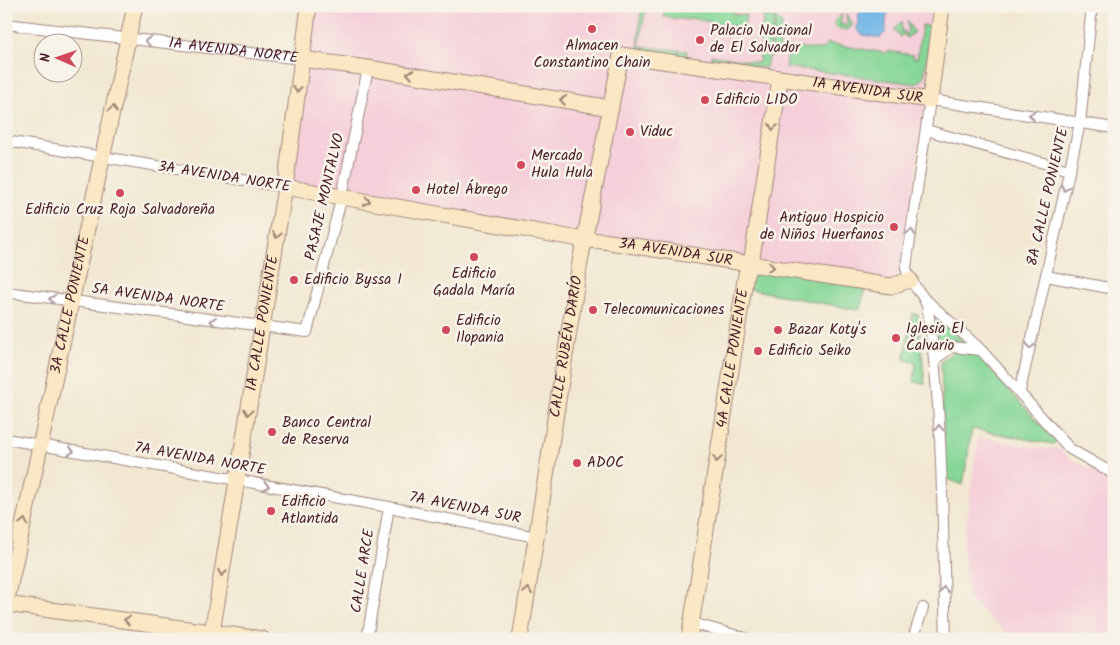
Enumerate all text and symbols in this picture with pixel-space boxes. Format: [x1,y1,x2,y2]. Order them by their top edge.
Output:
place label: Palacio Nacional de El Salvador [710,19,812,60]
marker: Almacen Constantino Chain [586,23,598,35]
street label: 1A AVENIDA NORTE [167,31,301,71]
north arrow [32,32,82,82]
place label: Almacen Constantino Chain [534,34,650,75]
marker: Palacio Nacional de El Salvador [694,34,706,46]
one-way arrow [144,36,152,47]
text: N [35,53,57,62]
one-way arrow [406,70,415,80]
street label: 1A AVENIDA SUR [811,71,925,111]
one-way arrow [292,85,303,93]
place label: Edificio LIDO [715,88,798,112]
marker: Edificio LIDO [699,94,711,106]
one-way arrow [559,95,567,105]
one-way arrow [107,104,117,113]
one-way arrow [1027,111,1036,121]
place label: Viduc [640,120,673,144]
one-way arrow [768,123,778,131]
street label: 8A CALLE PONIENTE [1020,124,1076,269]
marker: Viduc [624,126,636,138]
street label: PASAJE MONTALVO [299,131,351,263]
place label: Mercado Hula Hula [531,144,593,185]
street label: 3A AVENIDA NORTE [156,155,293,200]
marker: Mercado Hula Hula [515,159,527,171]
place label: Hotel Ábrego [426,178,508,202]
one-way arrow [1061,183,1071,192]
marker: Hotel Ábrego [410,184,422,196]
marker: Edificio Cruz Roja Salvadoreña [114,187,126,199]
one-way arrow [363,195,372,205]
place label: Edificio Cruz Roja Salvadoreña [25,198,215,222]
place label: Antiguo Hospicio de Niños Huerfanos [760,206,885,247]
marker: Antiguo Hospicio de Niños Huerfanos [888,221,900,233]
one-way arrow [905,228,916,236]
one-way arrow [272,230,282,239]
street label: 3A CALLE PONIENTE [44,232,97,376]
street label: 3A AVENIDA SUR [617,232,734,273]
marker: Edificio Gadala María [468,251,480,263]
street label: 1A CALLE PONIENTE [240,252,286,393]
one-way arrow [767,261,776,271]
place label: Edificio Gadala María [433,262,515,303]
place label: Edificio Byssa I [304,268,402,292]
marker: Edificio Byssa I [288,274,300,286]
street label: CALLE RUBÉN DARÍO [543,274,590,419]
street label: 5A AVENIDA NORTE [90,277,227,319]
street label: 4A CALLE PONIENTE [710,286,756,430]
one-way arrow [48,294,56,305]
place label: Telecomunicaciones [603,298,725,322]
marker: Telecomunicaciones [587,304,599,316]
place label: Edificio Ilopania [456,309,504,350]
one-way arrow [209,316,217,327]
place label: Iglesia El Calvario [906,317,964,358]
place label: Bazar Koty's [788,318,867,342]
marker: Edificio Ilopania [440,324,452,336]
marker: Bazar Koty's [772,324,784,336]
marker: Iglesia El Calvario [890,332,902,344]
place label: Edificio Seiko [768,339,851,363]
one-way arrow [1025,342,1036,351]
marker: Edificio Seiko [752,345,764,357]
one-way arrow [243,408,253,417]
place label: Banco Central de Reserva [282,411,372,452]
one-way arrow [933,423,944,431]
marker: Banco Central de Reserva [266,426,278,438]
street label: 7A AVENIDA NORTE [133,436,269,483]
one-way arrow [67,446,76,456]
place label: ADOC [587,451,624,475]
one-way arrow [713,455,723,464]
marker: ADOC [571,457,583,469]
one-way arrow [261,481,270,491]
street label: 7A AVENIDA SUR [407,485,523,531]
place label: Edificio Atlantida [281,490,339,531]
marker: Edificio Atlantida [265,505,277,517]
one-way arrow [18,517,29,526]
street label: CALLE ARCE [345,526,382,615]
one-way arrow [217,568,227,577]
one-way arrow [522,586,532,595]
one-way arrow [939,586,950,594]
one-way arrow [123,616,131,626]

